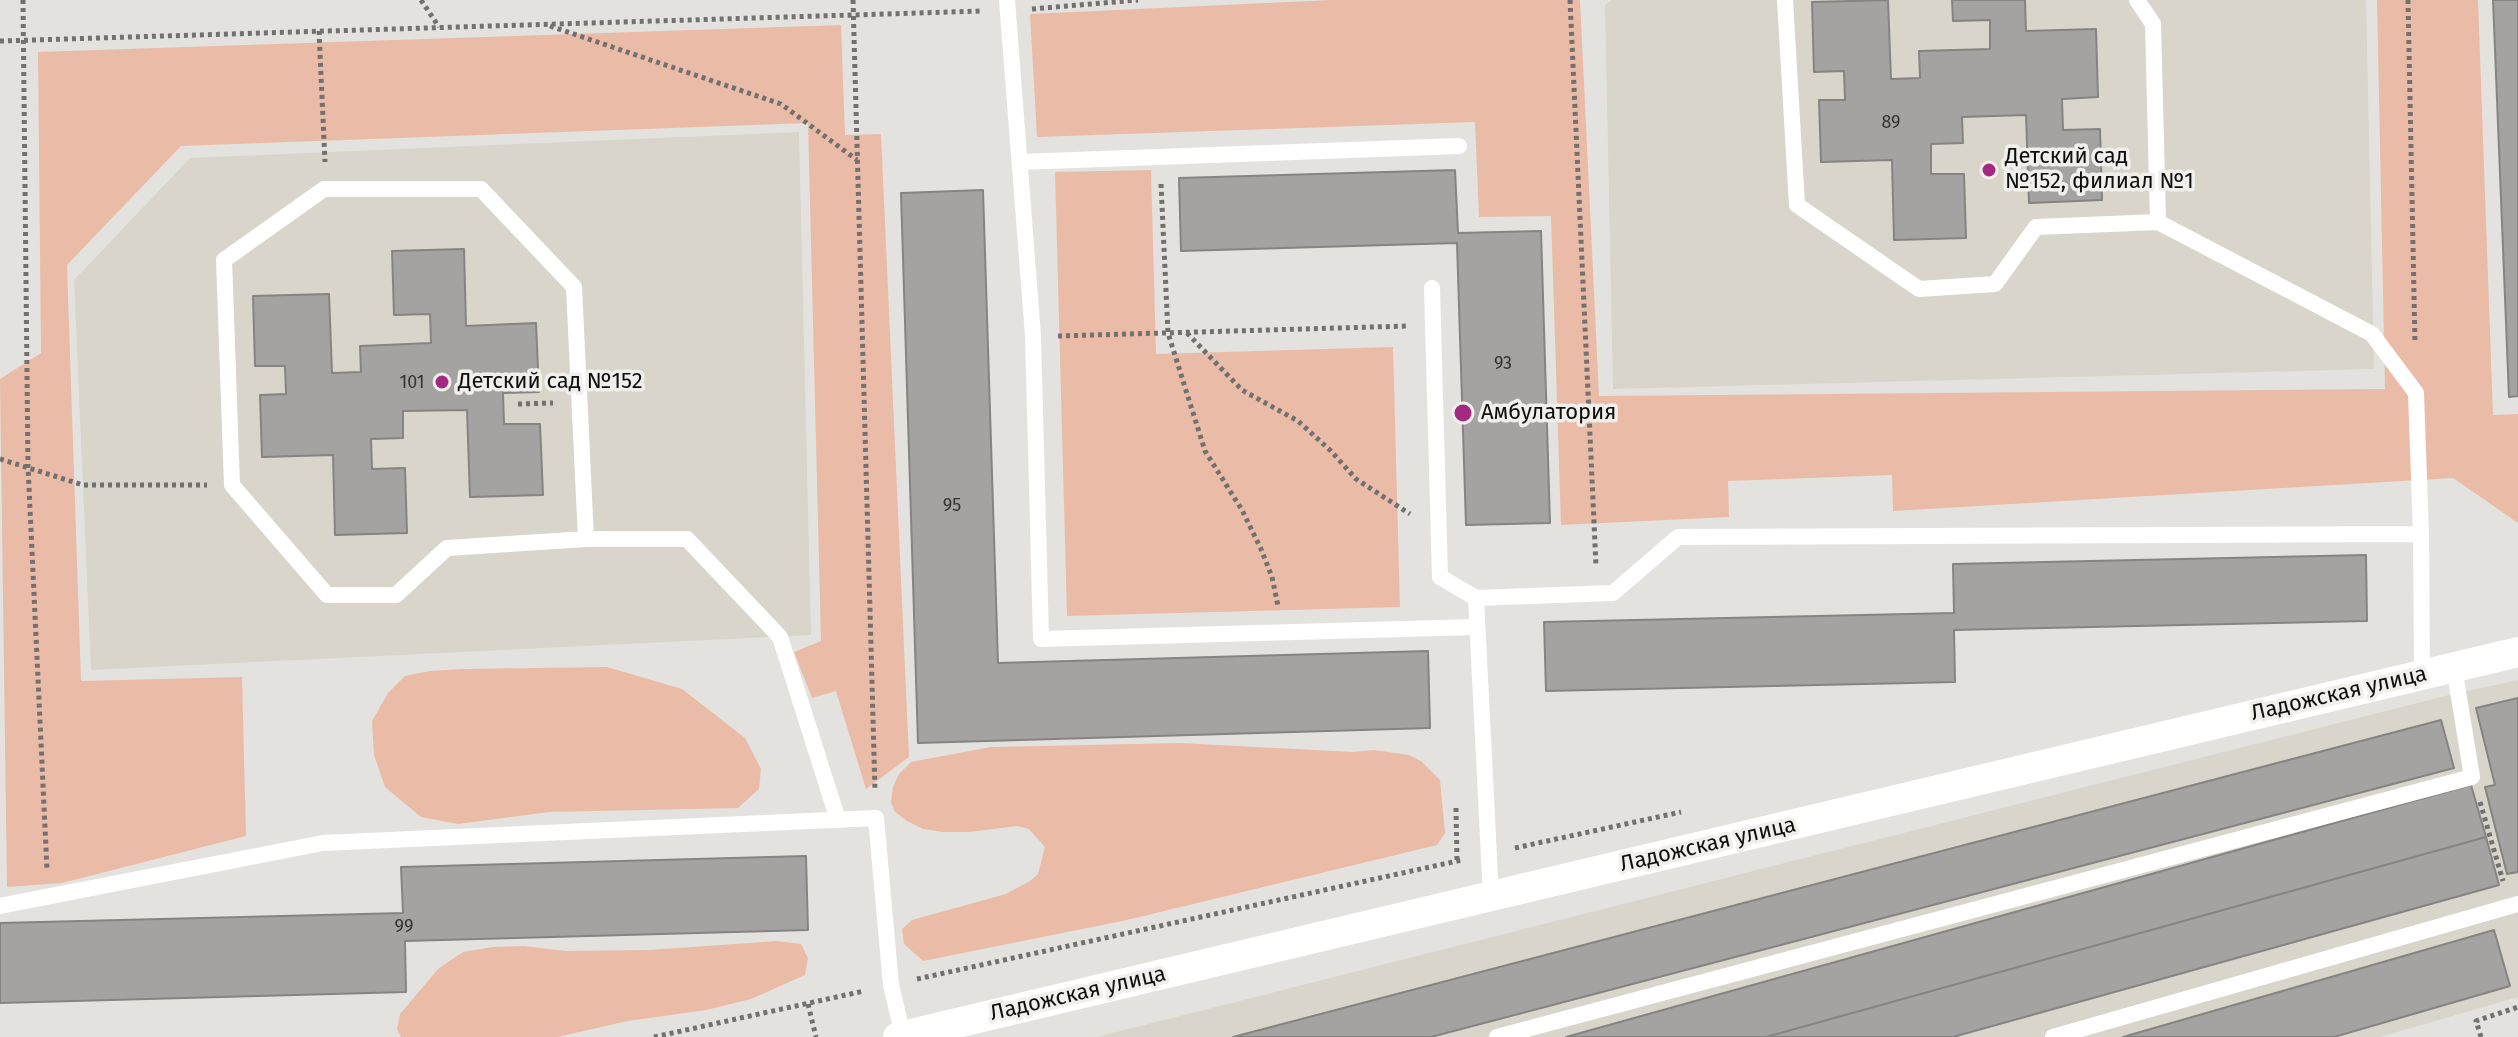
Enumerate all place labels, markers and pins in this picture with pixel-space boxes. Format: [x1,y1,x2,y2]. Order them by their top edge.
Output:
place label: Детский сад №152, филиал №1 [2005,144,2194,196]
marker: Детский сад №152, филиал №1 [1980,161,1998,179]
place label: Детский сад №152 [458,369,643,395]
marker: Детский сад №152 [433,373,451,391]
place label: Амбулатория [1481,400,1616,426]
marker: Амбулатория [1452,402,1474,424]

